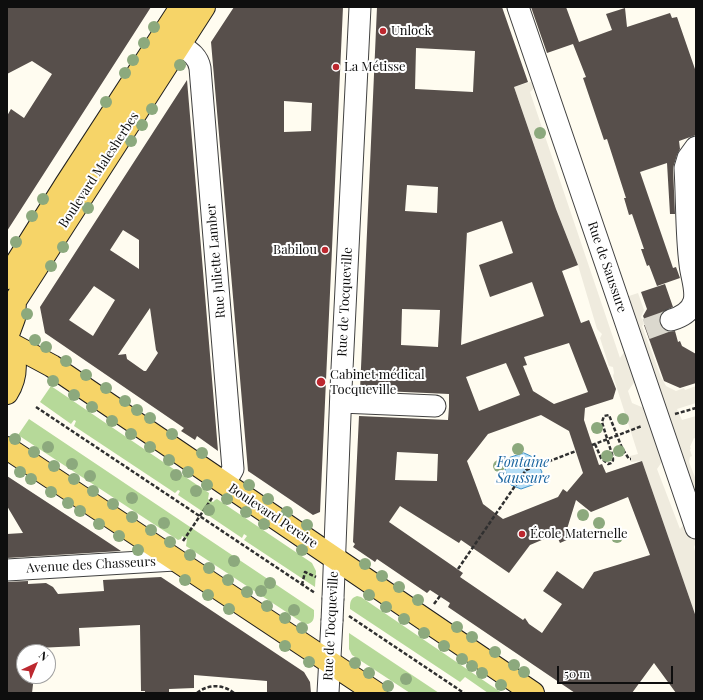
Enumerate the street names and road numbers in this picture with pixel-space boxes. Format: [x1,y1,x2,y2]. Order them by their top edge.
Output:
street label: Boulevard Malesherbes [56,109,142,231]
street label: Rue Juliette Lamber [203,203,229,319]
street label: Rue de Saussure [584,219,630,315]
street label: Rue de Tocqueville [334,247,356,357]
street label: Boulevard Pereire [226,480,320,552]
street label: Avenue des Chasseurs [26,554,156,576]
street label: Rue de Tocqueville [320,571,342,681]

